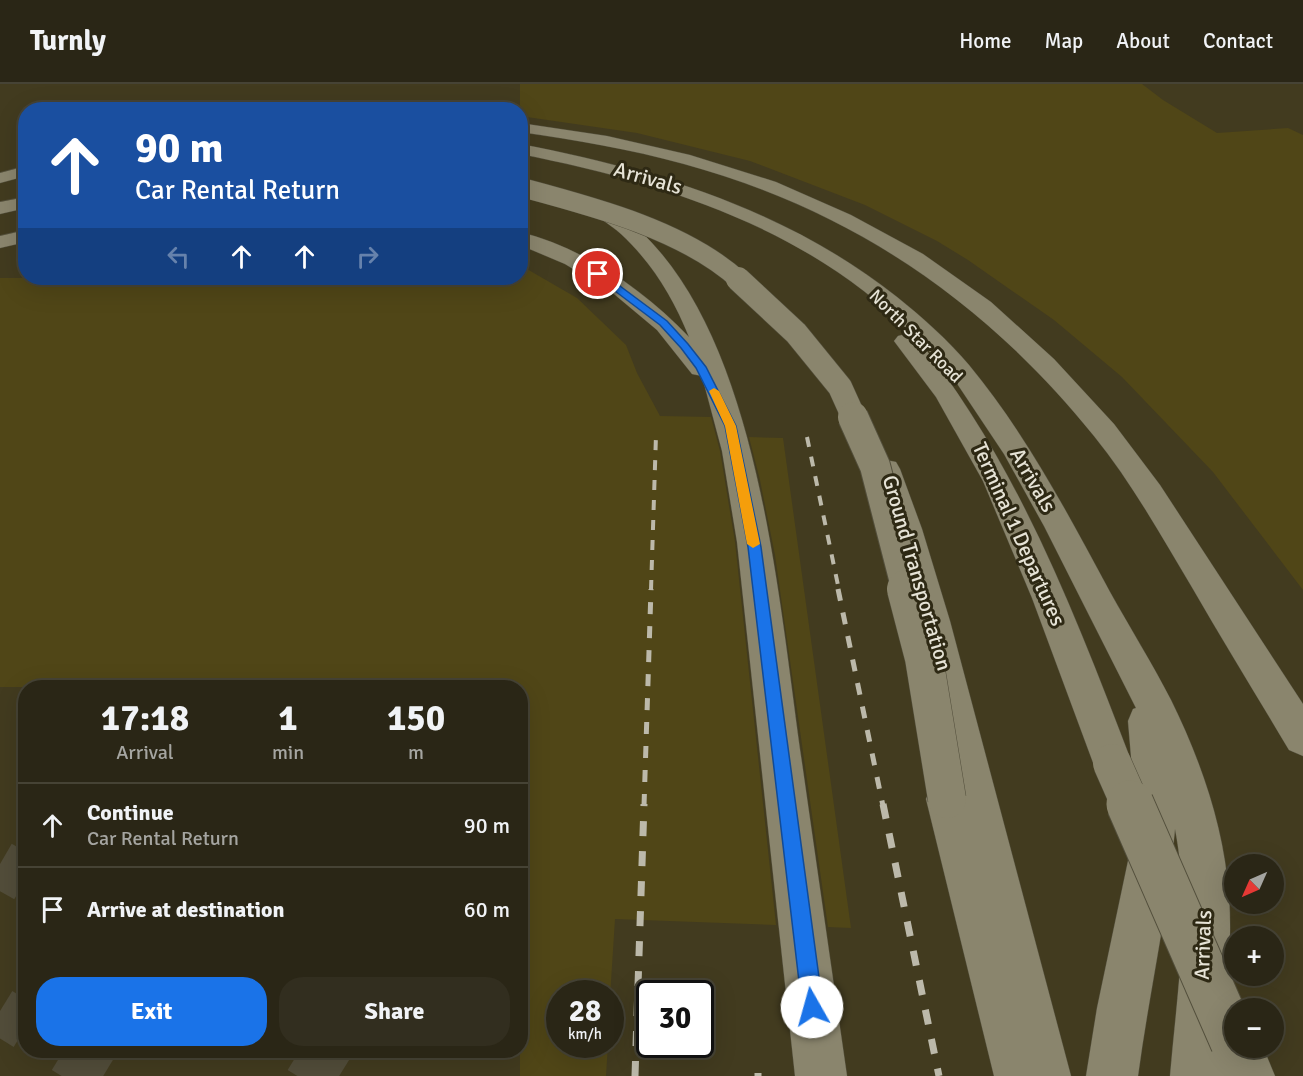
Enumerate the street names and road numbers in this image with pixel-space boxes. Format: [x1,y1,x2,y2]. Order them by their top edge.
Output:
street label: Arrivals [611,156,685,200]
street label: North Star Road [865,285,967,387]
street label: Terminal 1 Departures [967,438,1071,630]
street label: Arrivals [1004,443,1062,517]
street label: Ground Transportation [877,472,957,674]
street label: Arrivals [1189,910,1217,980]

